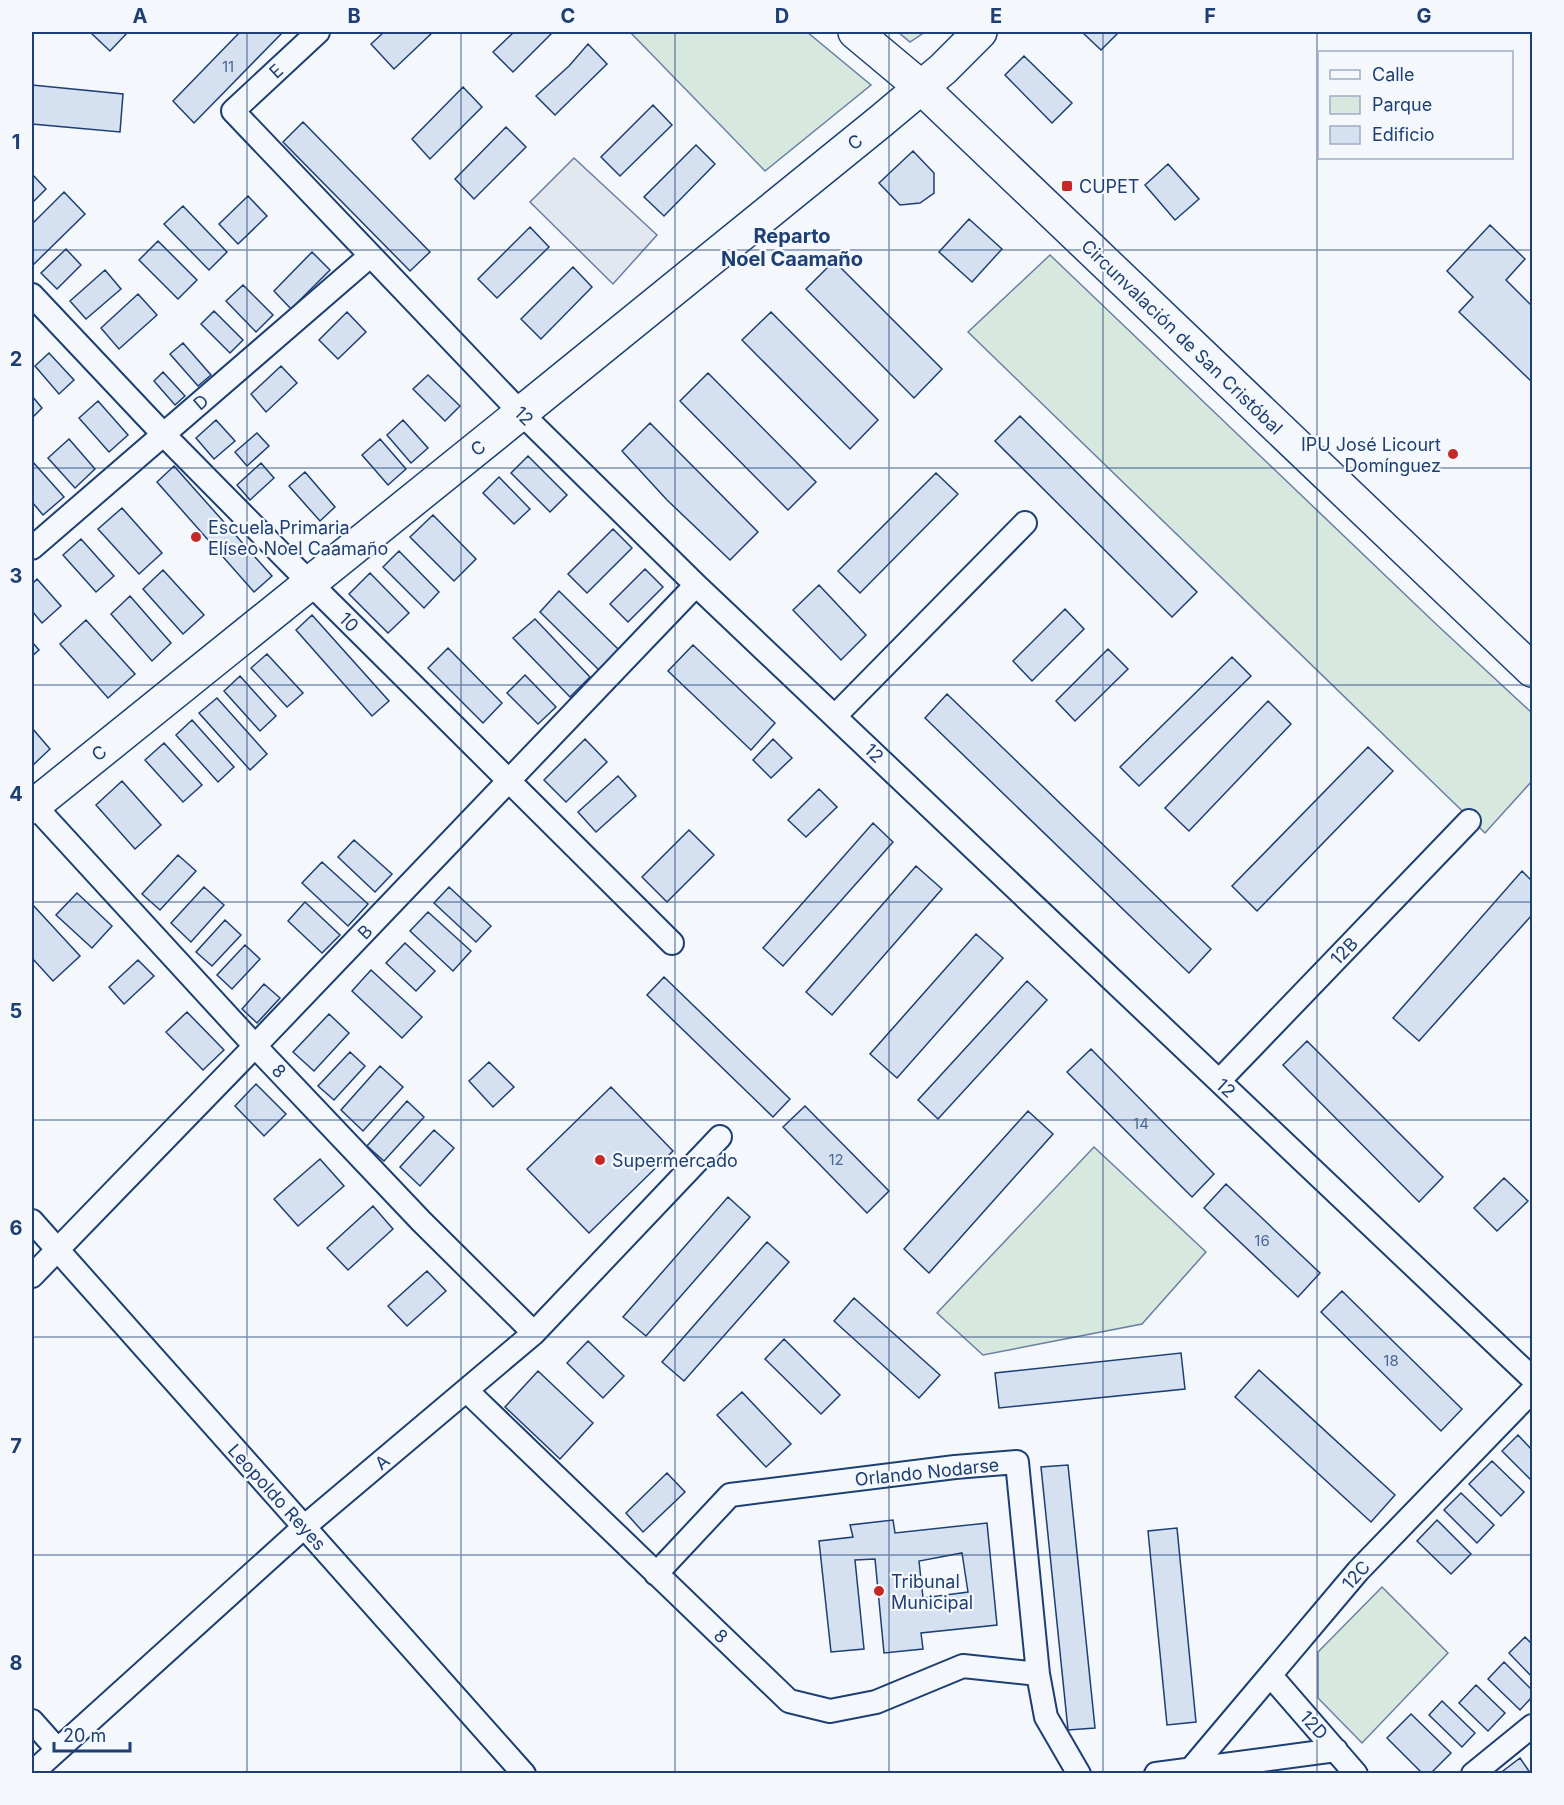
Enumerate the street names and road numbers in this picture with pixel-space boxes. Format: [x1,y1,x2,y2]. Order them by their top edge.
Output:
street label: E [265,60,287,82]
street label: C [843,130,867,154]
street label: Circunvalación de San Cristóbal [1077,235,1287,439]
street label: D [189,390,213,414]
street label: 12 [510,402,538,430]
street label: C [466,436,490,460]
street label: 10 [335,608,363,636]
street label: 12 [860,739,888,767]
street label: C [87,741,111,765]
street label: B [353,920,377,944]
street label: 12B [1326,933,1362,969]
street label: 8 [268,1060,290,1082]
street label: 12 [1212,1074,1240,1102]
street label: Leopoldo Reyes [224,1440,330,1554]
street label: A [370,1450,394,1474]
street label: Orlando Nodarse [854,1454,1000,1490]
street label: 12C [1338,1556,1374,1594]
street label: 8 [710,1625,732,1647]
street label: 12D [1296,1706,1332,1744]

